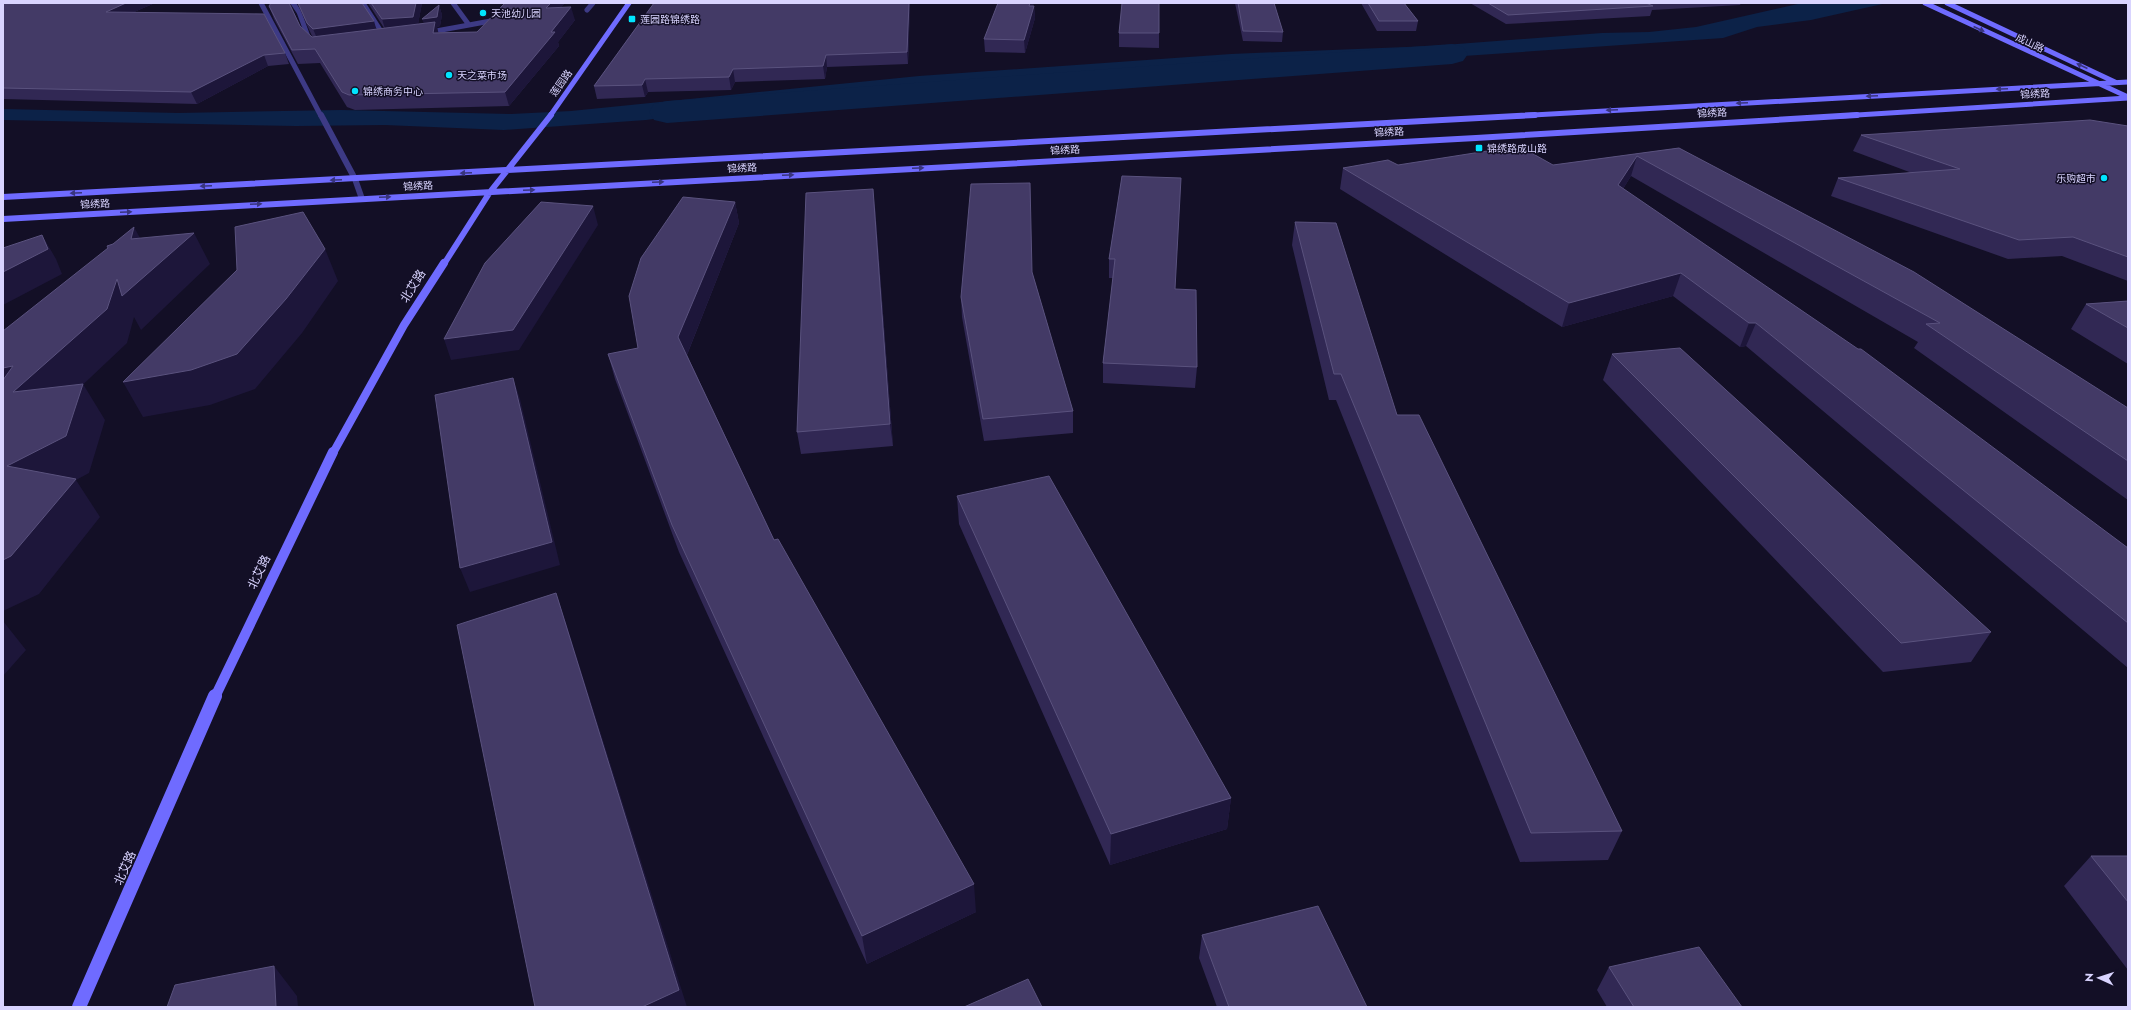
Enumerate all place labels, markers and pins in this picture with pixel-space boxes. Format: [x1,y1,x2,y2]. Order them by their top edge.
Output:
place label: 天池幼儿园 [491,6,541,21]
marker: 天池幼儿园 [478,8,488,18]
place label: 莲园路锦绣路 [640,12,700,27]
marker: 莲园路锦绣路 [627,14,637,24]
place label: 天之菜市场 [457,68,507,83]
marker: 天之菜市场 [444,70,454,80]
place label: 锦绣商务中心 [363,84,423,99]
marker: 锦绣商务中心 [350,86,360,96]
place label: 锦绣路成山路 [1487,141,1547,156]
marker: 锦绣路成山路 [1474,143,1484,153]
place label: 乐购超市 [2056,171,2096,186]
marker: 乐购超市 [2099,173,2109,183]

